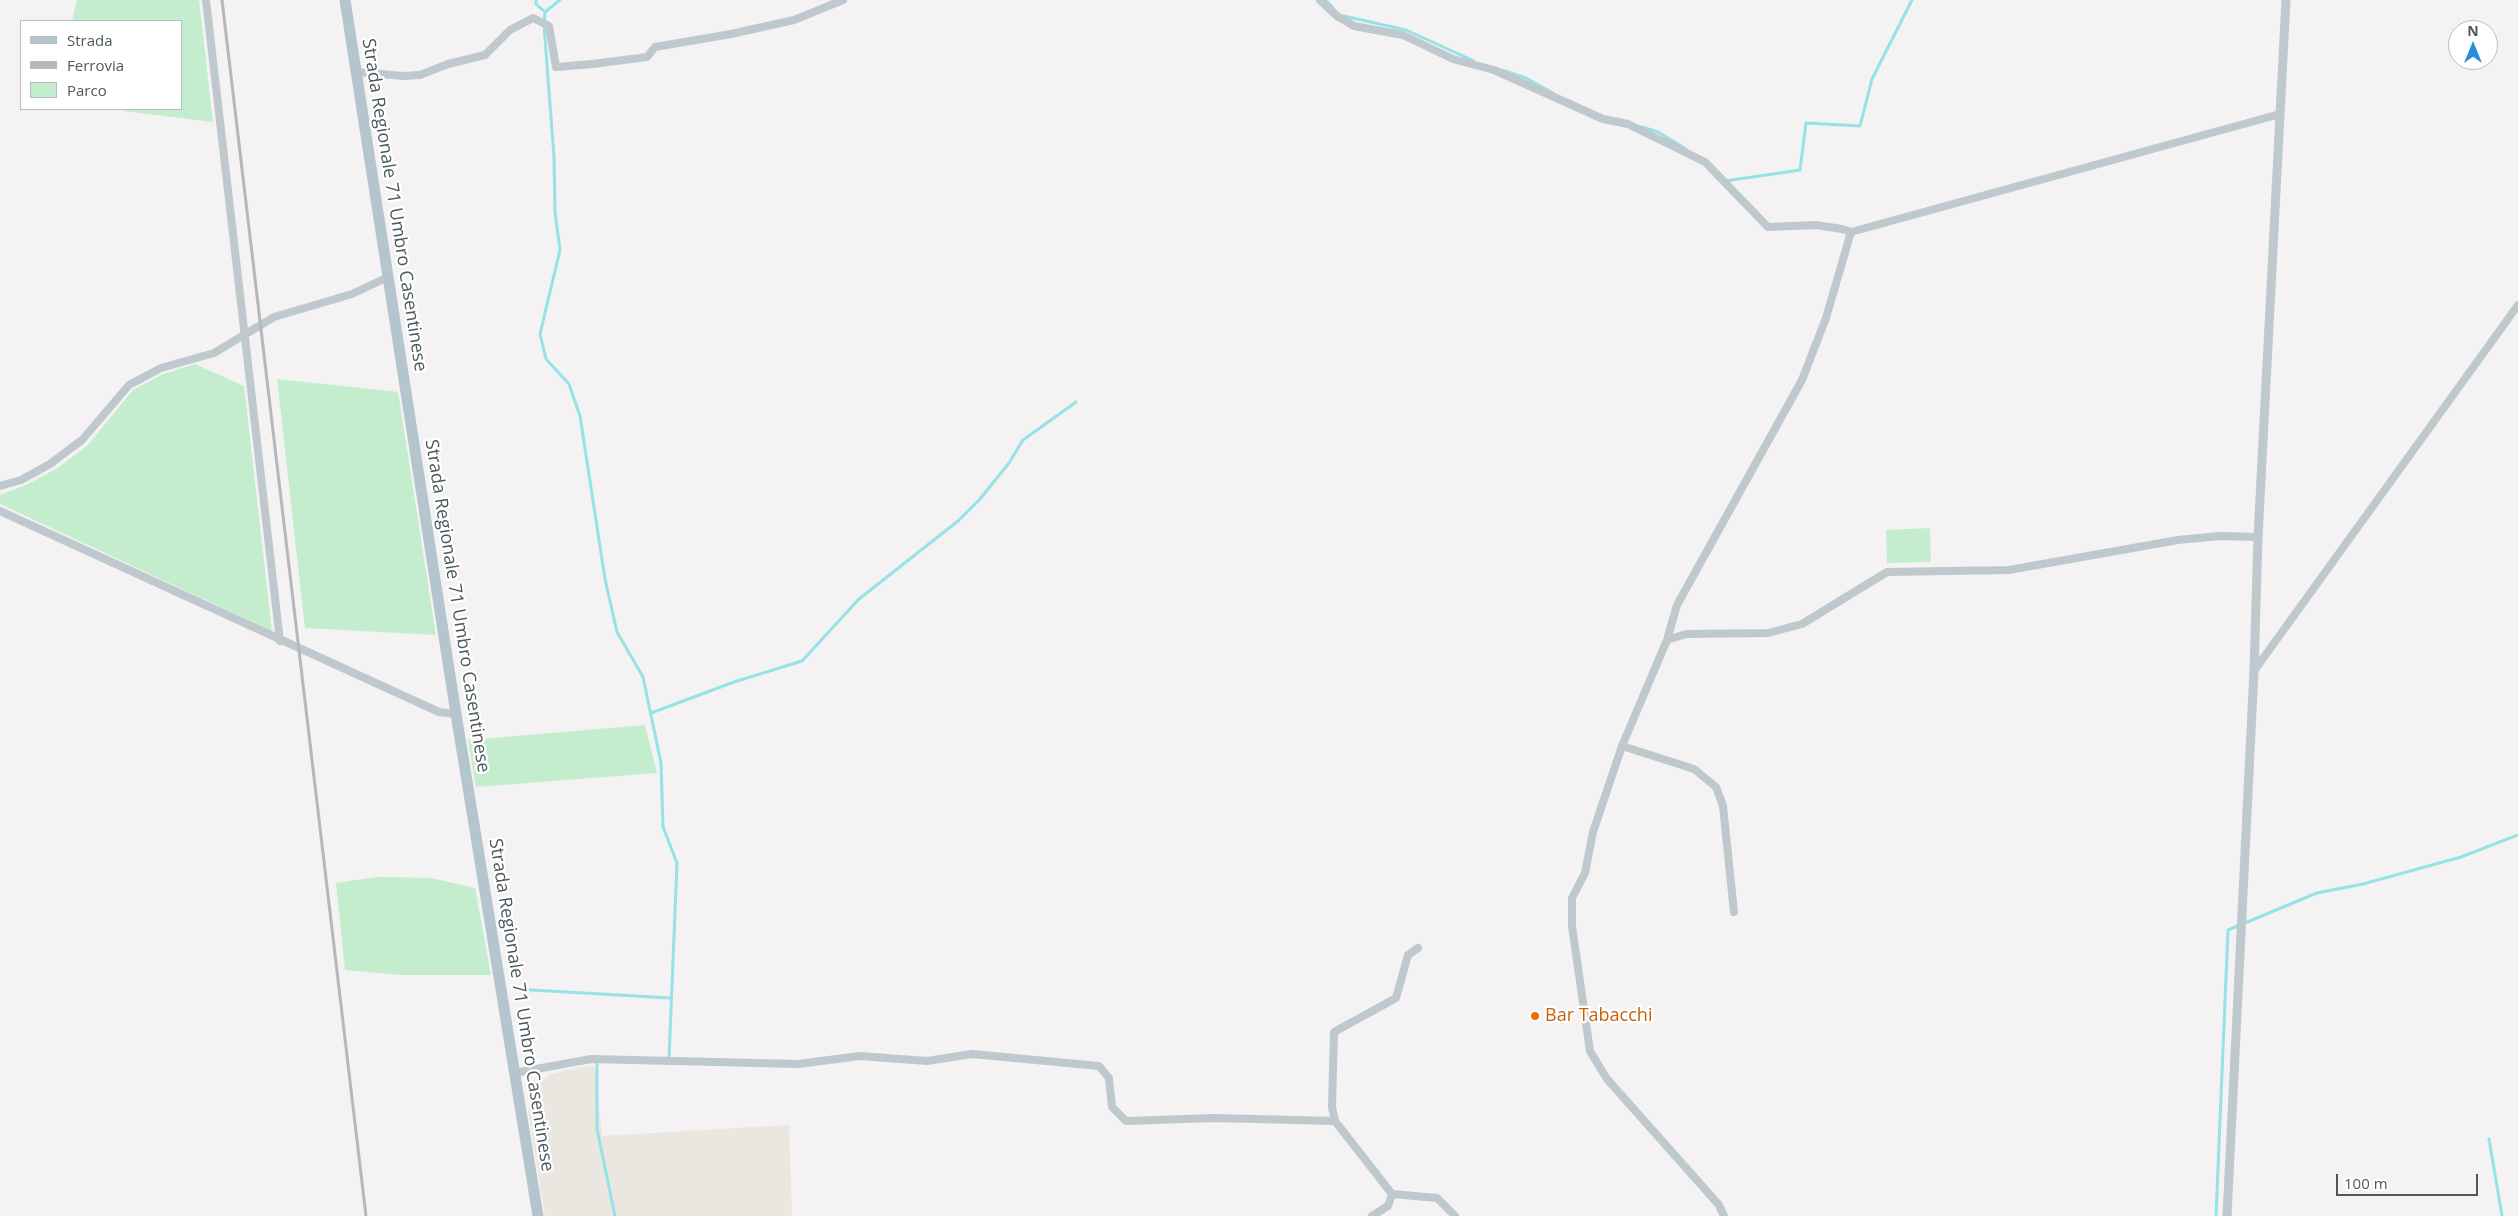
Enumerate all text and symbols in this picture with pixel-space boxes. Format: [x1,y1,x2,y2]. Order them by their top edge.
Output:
legend [20,20,182,110]
north arrow [2448,20,2498,70]
text: N [2467,21,2479,40]
text: Strada [67,30,113,50]
street label: Strada Regionale 71 Umbro Casentinese [357,37,431,373]
text: Ferrovia [67,55,124,75]
text: Parco [67,80,107,100]
street label: Strada Regionale 71 Umbro Casentinese [420,438,494,774]
street label: Strada Regionale 71 Umbro Casentinese [484,837,558,1173]
place label: Bar Tabacchi [1545,1005,1652,1027]
marker: Bar Tabacchi [1529,1010,1541,1022]
scale bar [2338,1164,2480,1196]
text: 100 m [2344,1173,2388,1193]

